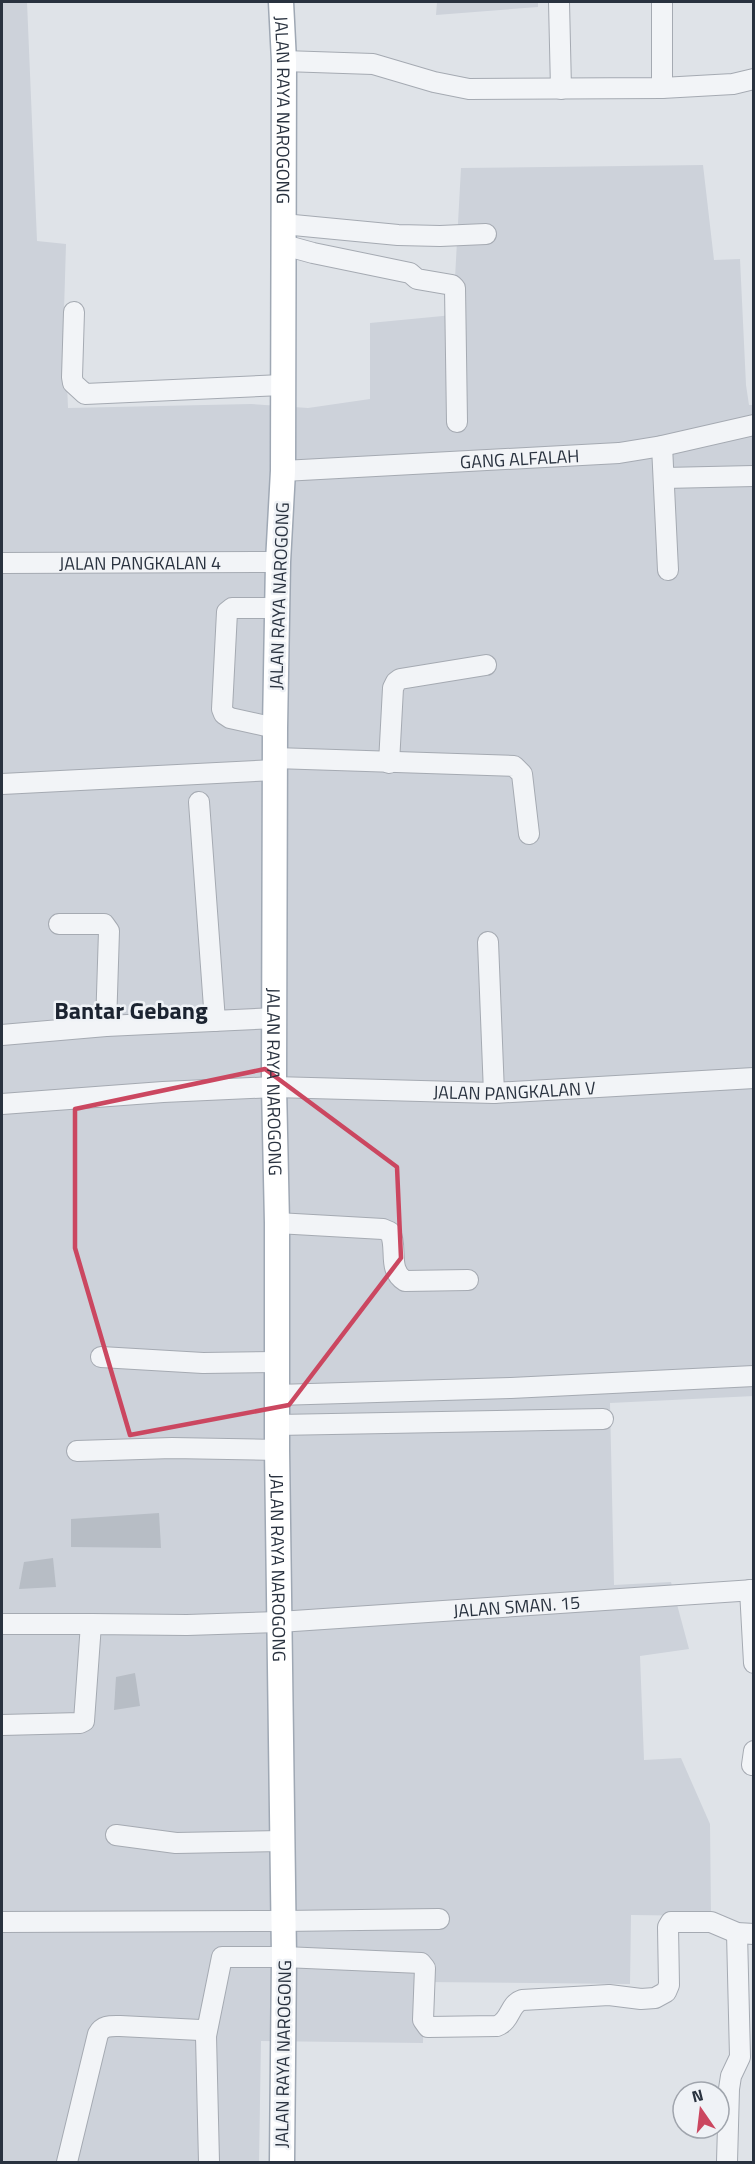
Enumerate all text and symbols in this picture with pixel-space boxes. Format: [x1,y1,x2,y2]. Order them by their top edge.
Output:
street label: JALAN RAYA NAROGONG [268,15,298,204]
street label: GANG ALFALAH [459,442,580,475]
street label: JALAN RAYA NAROGONG [262,502,296,690]
street label: JALAN PANGKALAN 4 [59,549,221,576]
street label: JALAN RAYA NAROGONG [260,988,289,1176]
district label: Bantar Gebang [54,992,208,1028]
street label: JALAN PANGKALAN V [433,1074,597,1107]
street label: JALAN RAYA NAROGONG [264,1474,293,1662]
street label: JALAN SMAN. 15 [452,1588,581,1624]
street label: JALAN RAYA NAROGONG [268,1960,298,2148]
north arrow [671,2080,731,2140]
text: N [689,2082,706,2108]

